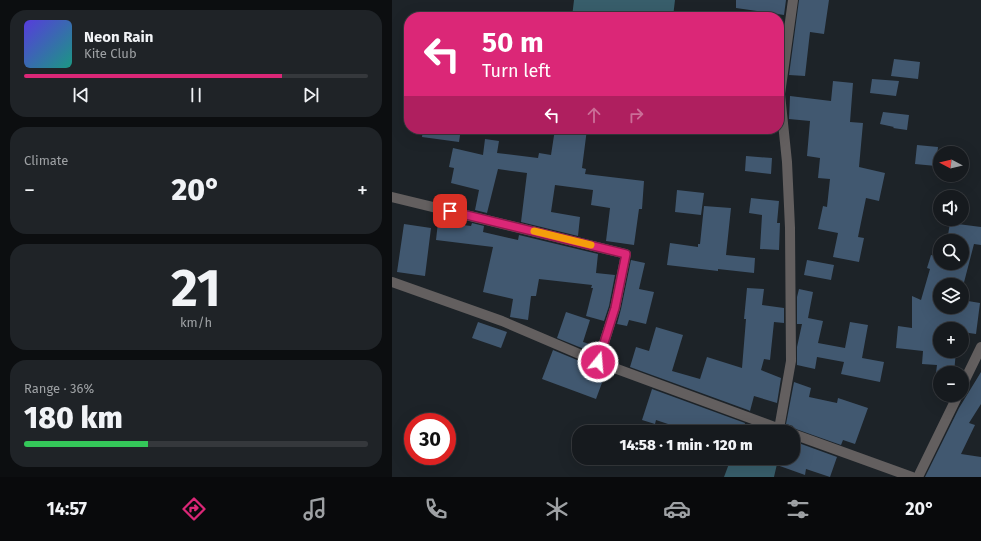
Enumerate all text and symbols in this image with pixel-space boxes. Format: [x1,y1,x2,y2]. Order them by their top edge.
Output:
text: 50 m [482,26,544,59]
text: Neon Rain [84,28,153,46]
icon: left [416,28,468,80]
text: Kite Club [84,46,137,61]
text: Turn left [482,60,551,82]
icon: previous [70,84,92,106]
icon: pause [185,84,207,106]
icon: next [300,84,322,106]
icon: left [541,104,563,126]
icon: ahead [583,104,605,126]
icon: right [625,104,647,126]
north arrow [933,146,969,182]
map controls [933,146,969,402]
text: Climate [24,153,68,168]
text: 20° [171,172,221,208]
text: − [24,177,35,204]
text: + [357,177,368,204]
button: sound [933,190,969,226]
pin [433,194,467,228]
icon: arrive [439,200,461,222]
button: search [933,234,969,270]
text: 21 [171,257,221,320]
button: layers [933,278,969,314]
text: km/h [180,315,212,330]
button: + [933,322,969,358]
position arrow [577,341,619,383]
button: − [933,366,969,402]
text: Range · 36% [24,381,94,396]
text: 180 km [24,400,123,436]
speed limit sign: 30 [404,413,456,465]
text: 14:58 · 1 min · 120 m [619,436,753,454]
icon: directions [180,495,208,523]
icon: music [301,495,329,523]
icon: phone [422,495,450,523]
icon: climate [543,495,571,523]
icon: car [663,495,691,523]
icon: filters [784,495,812,523]
text: 14:57 [46,498,87,520]
text: 20° [905,498,934,520]

